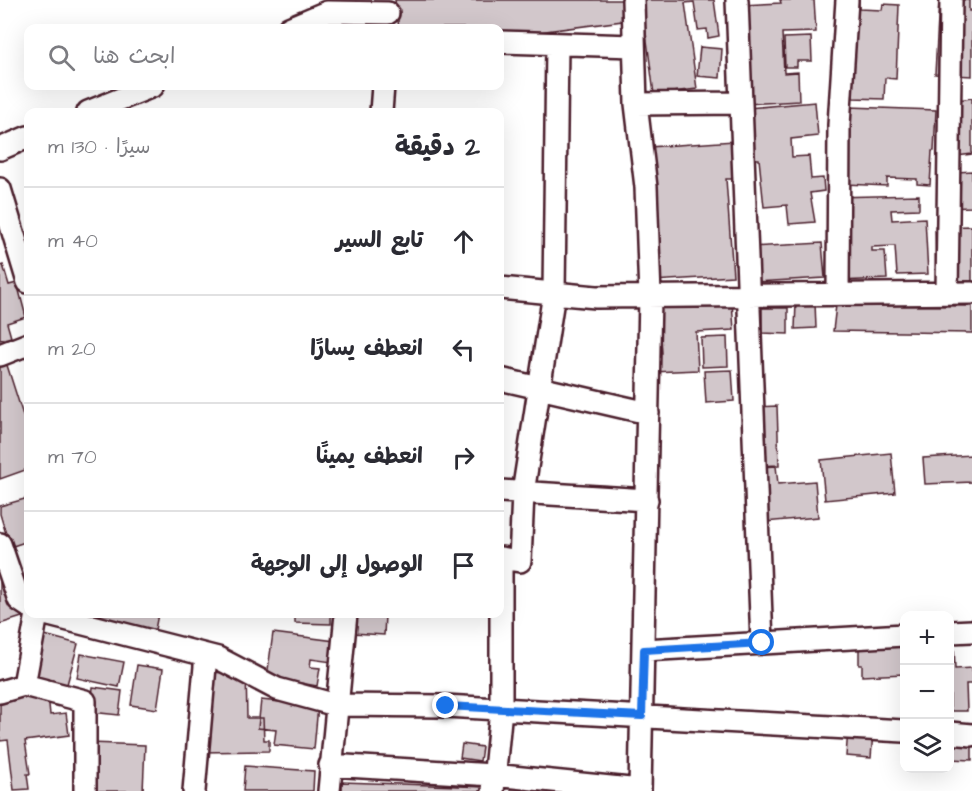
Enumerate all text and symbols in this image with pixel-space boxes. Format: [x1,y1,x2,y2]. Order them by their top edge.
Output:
search box [24,24,504,90]
icon: search [45,41,78,74]
text: ابحث هنا [93,41,175,72]
text: 2 دقيقة [395,129,480,165]
text: سيرًا · 130 m [48,133,151,161]
text: تابع السير [336,225,423,256]
icon: ahead [447,225,480,258]
text: 40 m [48,227,98,255]
text: انعطف يسارًا [310,333,423,364]
icon: left [447,333,480,366]
text: 20 m [48,335,96,363]
text: انعطف يمينًا [316,441,423,472]
icon: right [447,441,480,474]
text: 70 m [48,443,97,471]
text: الوصول إلى الوجهة [251,549,423,580]
icon: arrive [447,549,480,582]
map controls [900,611,954,773]
button: + [900,611,954,665]
route start [748,629,774,655]
button: − [900,665,954,719]
route end [432,692,458,718]
button: layers [900,719,954,773]

